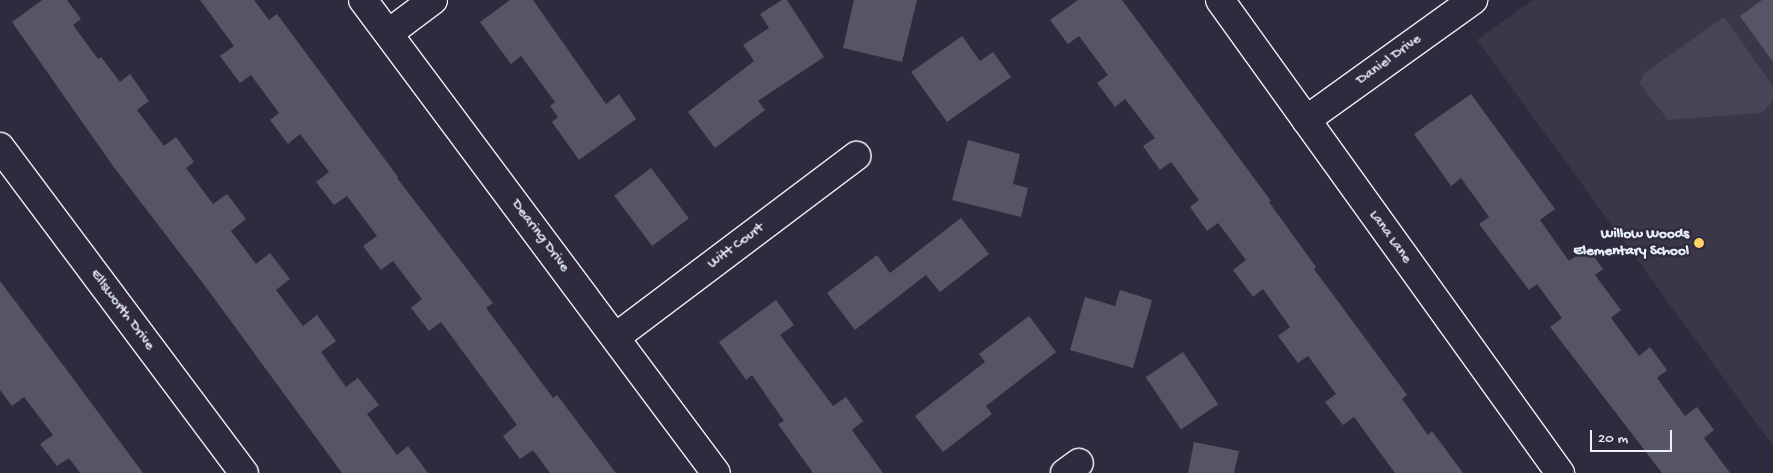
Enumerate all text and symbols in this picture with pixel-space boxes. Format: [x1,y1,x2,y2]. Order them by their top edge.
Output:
street label: Daniel Drive [1353,30,1425,90]
street label: Dearing Drive [507,196,573,276]
street label: Lana Lane [1365,207,1415,267]
street label: Witt Court [704,219,768,273]
place label: Willow Woods Elementary School [1573,225,1689,260]
marker: Willow Woods Elementary School [1693,237,1705,249]
street label: Ellsworth Drive [86,266,158,354]
scale bar [1593,420,1676,452]
text: 20 m [1598,430,1628,448]

